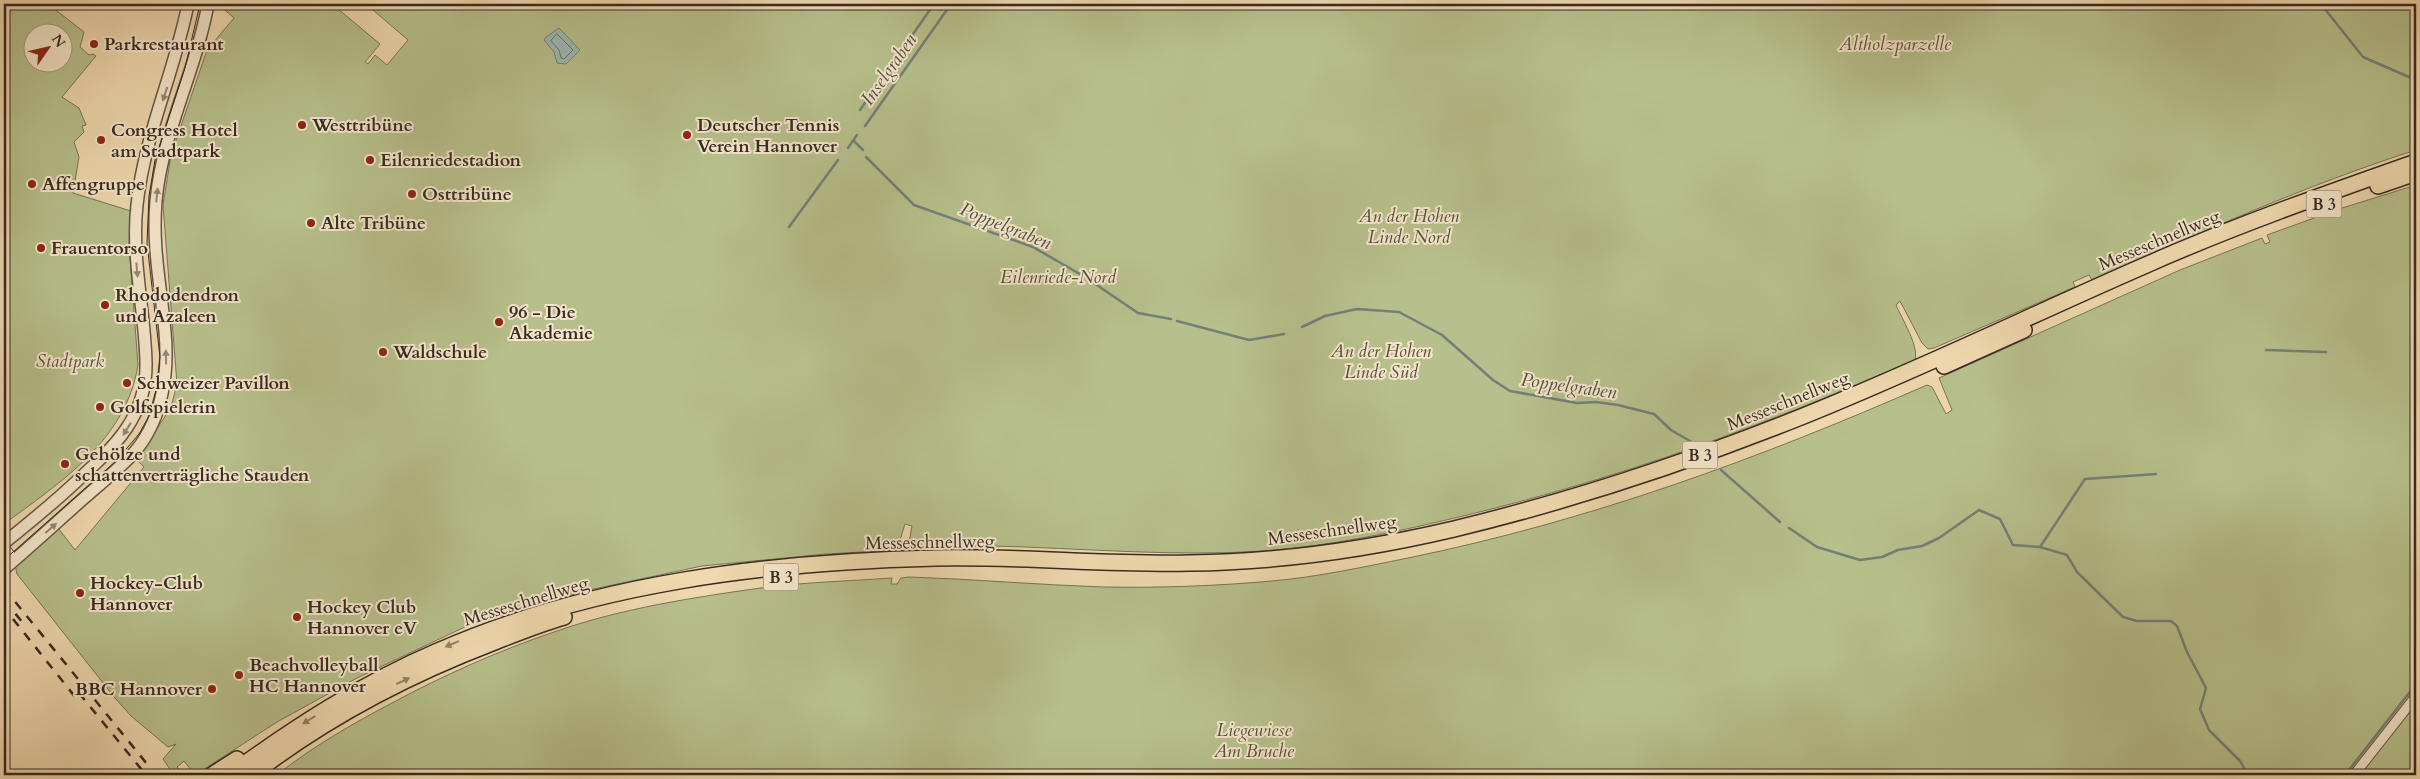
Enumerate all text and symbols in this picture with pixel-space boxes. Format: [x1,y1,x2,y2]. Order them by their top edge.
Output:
north arrow [22,22,72,72]
water label: Inselgraben [855,28,923,110]
text: N [47,31,70,51]
place label: Parkrestaurant [104,32,224,57]
park label: Altholzparzelle [1838,32,1952,57]
marker: Parkrestaurant [88,38,100,50]
one-way arrow [161,87,169,102]
place label: Westtribüne [311,113,413,138]
place label: Deutscher Tennis Verein Hannover [697,113,839,159]
place label: Congress Hotel am Stadtpark [111,118,238,164]
marker: Westtribüne [296,119,308,131]
marker: Deutscher Tennis Verein Hannover [681,129,693,141]
marker: Congress Hotel am Stadtpark [95,134,107,146]
place label: Eilenriedestadion [380,148,521,173]
marker: Eilenriedestadion [364,154,376,166]
place label: Affengruppe [42,172,145,197]
marker: Affengruppe [26,178,38,190]
place label: Osttribüne [422,182,512,207]
one-way arrow [153,187,161,203]
marker: Osttribüne [406,188,418,200]
road number: B 3 [2306,190,2342,218]
water label: Poppelgraben [956,196,1056,256]
street label: Messeschnellweg [2095,203,2225,277]
park label: An der Hohen Linde Nord [1358,204,1459,250]
place label: Alte Tribüne [321,211,426,236]
marker: Alte Tribüne [305,217,317,229]
place label: Frauentorso [51,236,148,261]
marker: Frauentorso [35,242,47,254]
one-way arrow [133,262,141,278]
park label: Eilenriede-Nord [1000,265,1117,290]
place label: Rhododendron und Azaleen [115,283,240,329]
marker: Rhododendron und Azaleen [99,299,111,311]
place label: 96 - Die Akademie [509,300,593,346]
marker: 96 - Die Akademie [493,316,505,328]
park label: An der Hohen Linde Süd [1330,339,1431,385]
place label: Waldschule [392,340,487,365]
marker: Waldschule [377,346,389,358]
park label: Stadtpark [36,349,104,374]
one-way arrow [161,349,169,365]
street label: Messeschnellweg [1723,365,1854,437]
water label: Poppelgraben [1519,366,1619,406]
place label: Schweizer Pavillon [137,371,290,396]
marker: Schweizer Pavillon [121,377,133,389]
place label: Golfspielerin [110,395,217,420]
marker: Golfspielerin [94,401,106,413]
one-way arrow [122,422,132,435]
place label: Gehölze und schattenverträgliche Stauden [75,442,310,488]
road number: B 3 [1682,442,1718,468]
marker: Gehölze und schattenverträgliche Stauden [59,458,71,470]
street label: Messeschnellweg [1266,509,1399,552]
one-way arrow [44,522,56,534]
street label: Messeschnellweg [865,529,996,556]
road number: B 3 [764,564,798,590]
street label: Messeschnellweg [460,570,593,632]
place label: Hockey-Club Hannover [90,571,203,617]
marker: Hockey-Club Hannover [74,587,86,599]
place label: Hockey Club Hannover eV [307,595,417,641]
marker: Hockey Club Hannover eV [291,611,303,623]
one-way arrow [445,641,460,649]
place label: Beachvolleyball HC Hannover [249,653,378,699]
marker: Beachvolleyball HC Hannover [233,669,245,681]
place label: BBC Hannover [75,677,203,702]
one-way arrow [396,677,411,685]
marker: BBC Hannover [206,683,218,695]
one-way arrow [302,715,315,724]
park label: Liegewiese Am Bruche [1213,718,1295,764]

